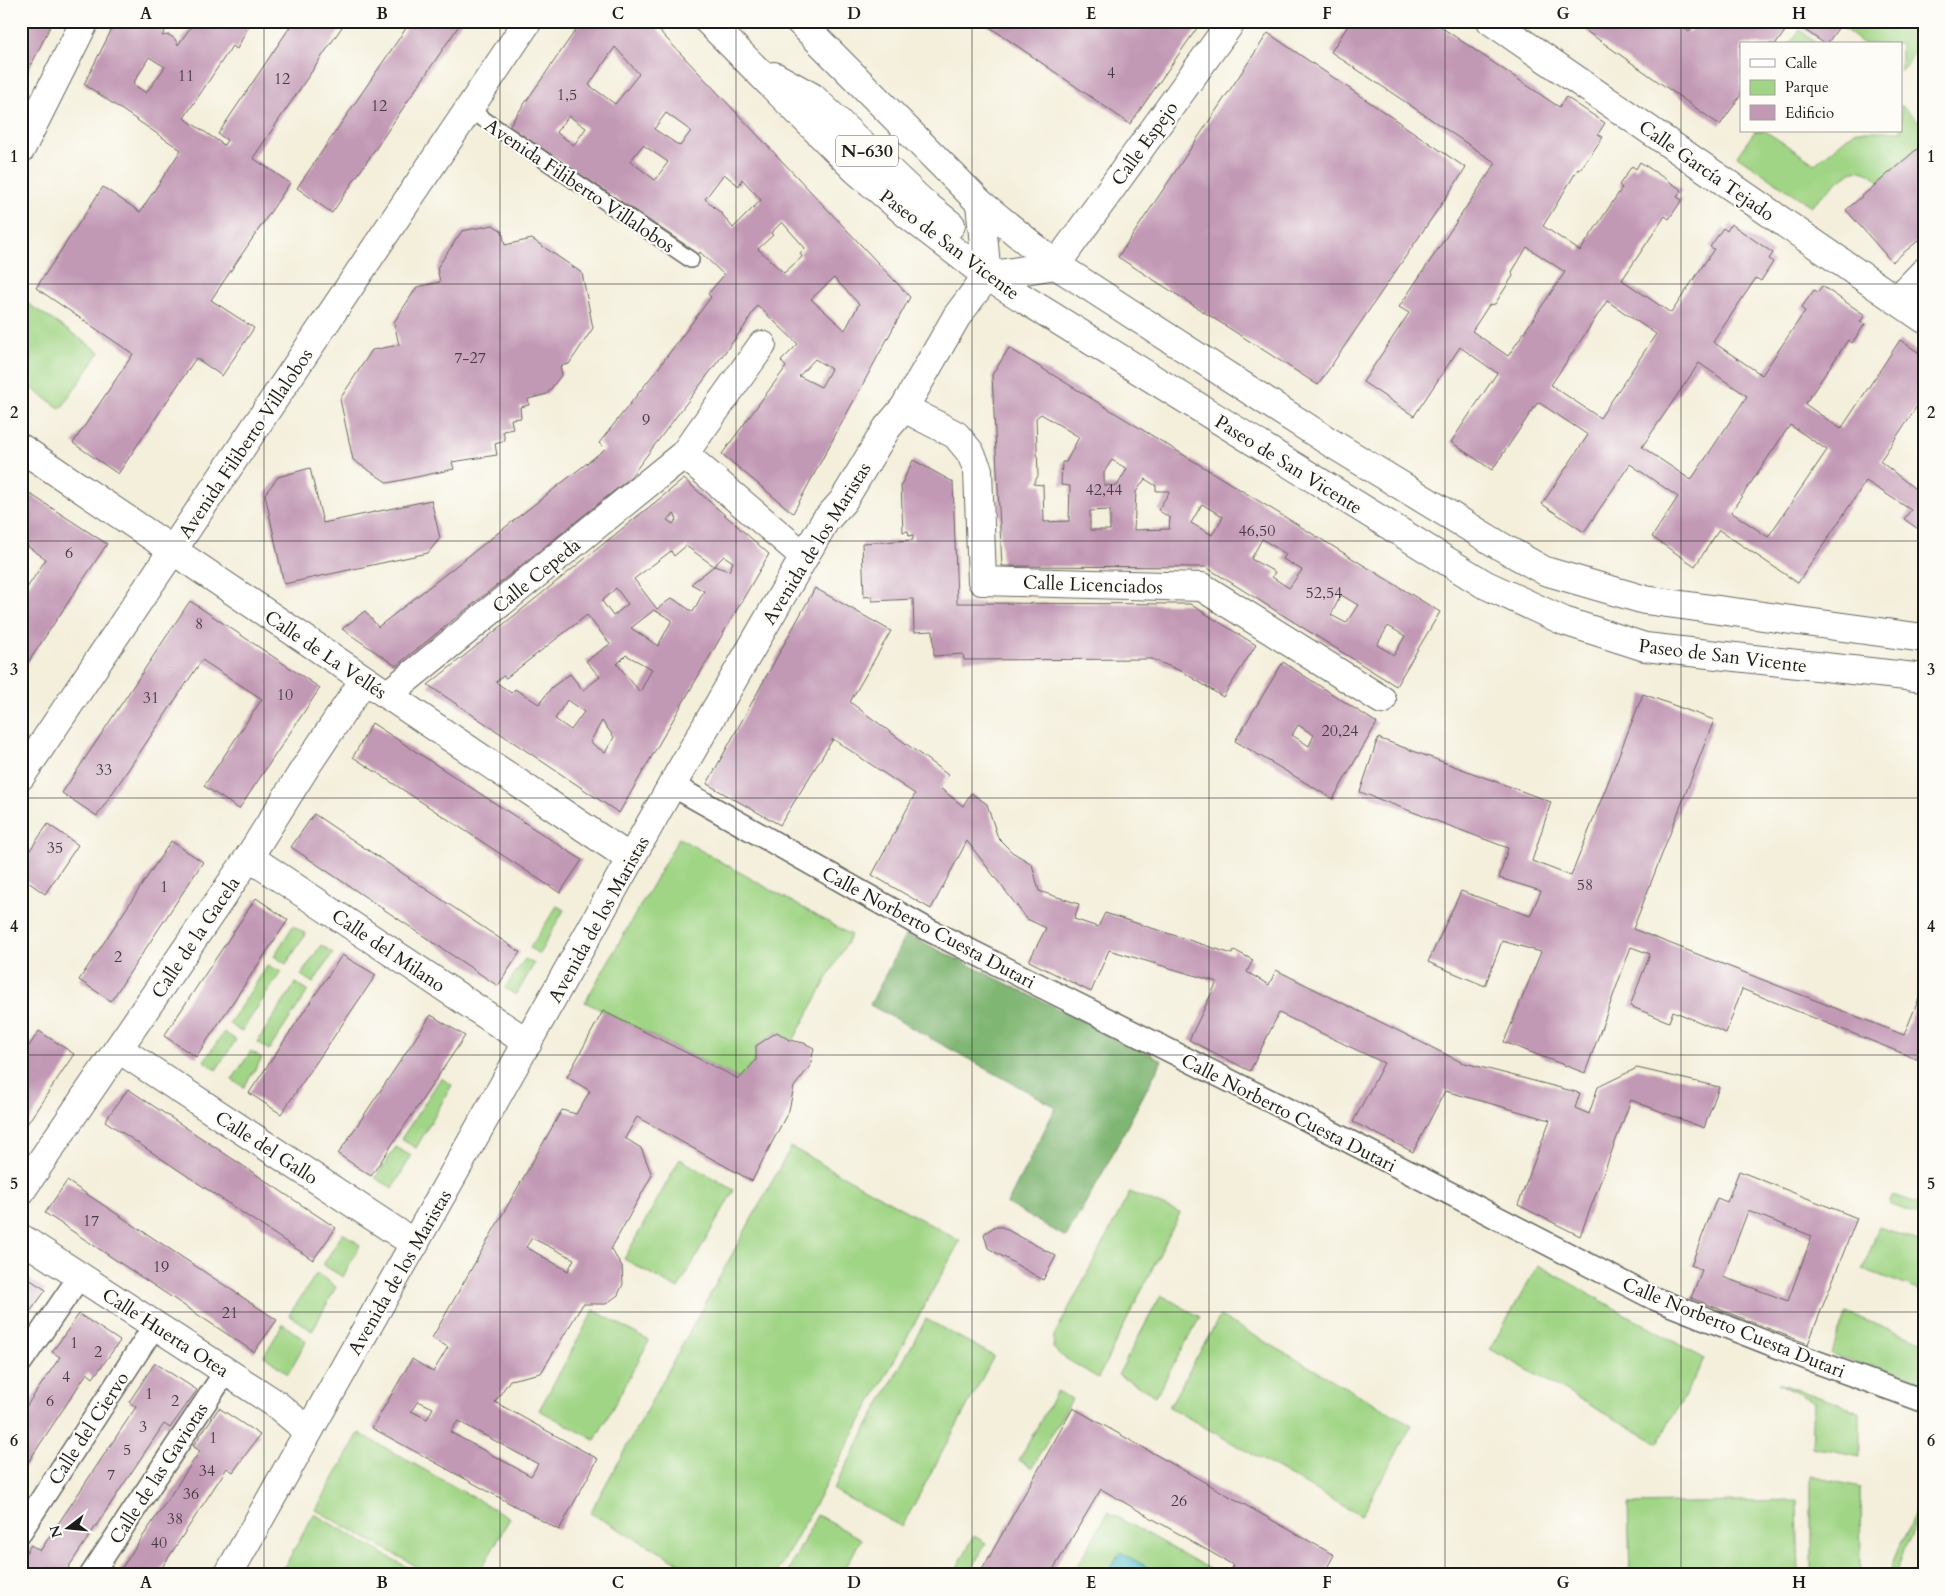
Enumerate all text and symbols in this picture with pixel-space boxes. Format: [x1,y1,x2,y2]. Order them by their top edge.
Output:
text: A [140,3,152,25]
text: B [376,3,388,25]
text: C [612,3,624,25]
text: D [847,3,861,25]
text: E [1086,3,1096,25]
text: F [1322,3,1332,25]
text: G [1556,3,1570,25]
text: H [1792,3,1806,25]
legend [1740,42,1902,132]
text: Calle [1785,53,1818,73]
house number: 4 [1107,62,1115,84]
house number: 11 [178,65,194,87]
house number: 12 [274,68,290,90]
text: Parque [1785,77,1829,97]
house number: 1,5 [557,84,577,106]
house number: 12 [371,95,387,117]
street label: Calle Espejo [1105,96,1184,191]
text: Edificio [1785,103,1834,123]
street label: Avenida Filiberto Villalobos [479,112,680,259]
street label: Calle García Tejado [1633,114,1779,227]
road number: N-630 [836,136,898,166]
text: 1 [10,146,18,168]
text: 1 [1927,146,1935,168]
street label: Paseo de San Vicente [874,183,1025,306]
street label: Avenida Filiberto Villalobos [172,343,319,544]
house number: 7-27 [454,347,486,369]
text: 2 [10,402,18,424]
text: 2 [1927,402,1935,424]
house number: 9 [642,409,650,431]
street label: Paseo de San Vicente [1210,409,1367,521]
street label: Avenida de los Maristas [756,457,877,630]
house number: 42,44 [1086,479,1122,501]
house number: 46,50 [1239,520,1275,542]
street label: Calle Cepeda [487,532,586,619]
house number: 6 [65,542,73,564]
street label: Calle Licenciados [1023,570,1163,600]
house number: 52,54 [1306,582,1342,604]
street label: Calle de La Vellés [259,604,392,705]
house number: 8 [195,613,203,635]
street label: Paseo de San Vicente [1637,633,1808,679]
text: 3 [10,659,18,681]
text: 3 [1927,659,1935,681]
house number: 10 [277,684,293,706]
house number: 31 [143,687,159,709]
house number: 20,24 [1322,720,1358,742]
house number: 33 [96,759,112,781]
street label: Avenida de los Maristas [542,831,656,1008]
house number: 35 [47,837,63,859]
street label: Calle Norberto Cuesta Dutari [817,860,1040,995]
street label: Calle de la Gacela [145,872,246,1004]
house number: 58 [1577,874,1593,896]
house number: 1 [160,876,168,898]
street label: Calle del Milano [326,903,450,999]
text: 4 [10,916,18,938]
text: 4 [1927,916,1935,938]
house number: 2 [114,946,122,968]
street label: Calle Norberto Cuesta Dutari [1176,1047,1401,1179]
street label: Calle del Gallo [210,1105,323,1191]
text: 5 [10,1173,18,1195]
text: 5 [1927,1173,1935,1195]
street label: Avenida de los Maristas [342,1185,458,1360]
house number: 17 [83,1210,99,1232]
house number: 19 [153,1256,169,1278]
street label: Calle Norberto Cuesta Dutari [1618,1271,1849,1385]
street label: Calle Huerta Otea [97,1282,234,1384]
house number: 21 [222,1302,238,1324]
house number: 1 [70,1332,78,1354]
house number: 2 [94,1341,102,1363]
house number: 4 [62,1366,70,1388]
street label: Calle del Ciervo [43,1367,135,1490]
house number: 1 [145,1383,153,1405]
house number: 6 [46,1390,54,1412]
house number: 2 [171,1390,179,1412]
street label: Calle de las Gaviotas [103,1398,214,1549]
house number: 3 [139,1416,147,1438]
house number: 1 [209,1427,217,1449]
text: 6 [10,1430,18,1452]
text: 6 [1927,1430,1935,1452]
house number: 5 [123,1439,131,1461]
house number: 34 [199,1460,215,1482]
house number: 7 [107,1464,115,1486]
house number: 36 [183,1483,199,1505]
house number: 26 [1171,1490,1187,1512]
north arrow [42,1504,92,1554]
house number: 38 [167,1508,183,1530]
text: N [45,1523,67,1540]
house number: 40 [151,1532,167,1554]
text: A [140,1572,152,1594]
text: B [376,1572,388,1594]
text: C [612,1572,624,1594]
text: D [847,1572,861,1594]
text: E [1086,1572,1096,1594]
text: F [1322,1572,1332,1594]
text: G [1556,1572,1570,1594]
text: H [1792,1572,1806,1594]

